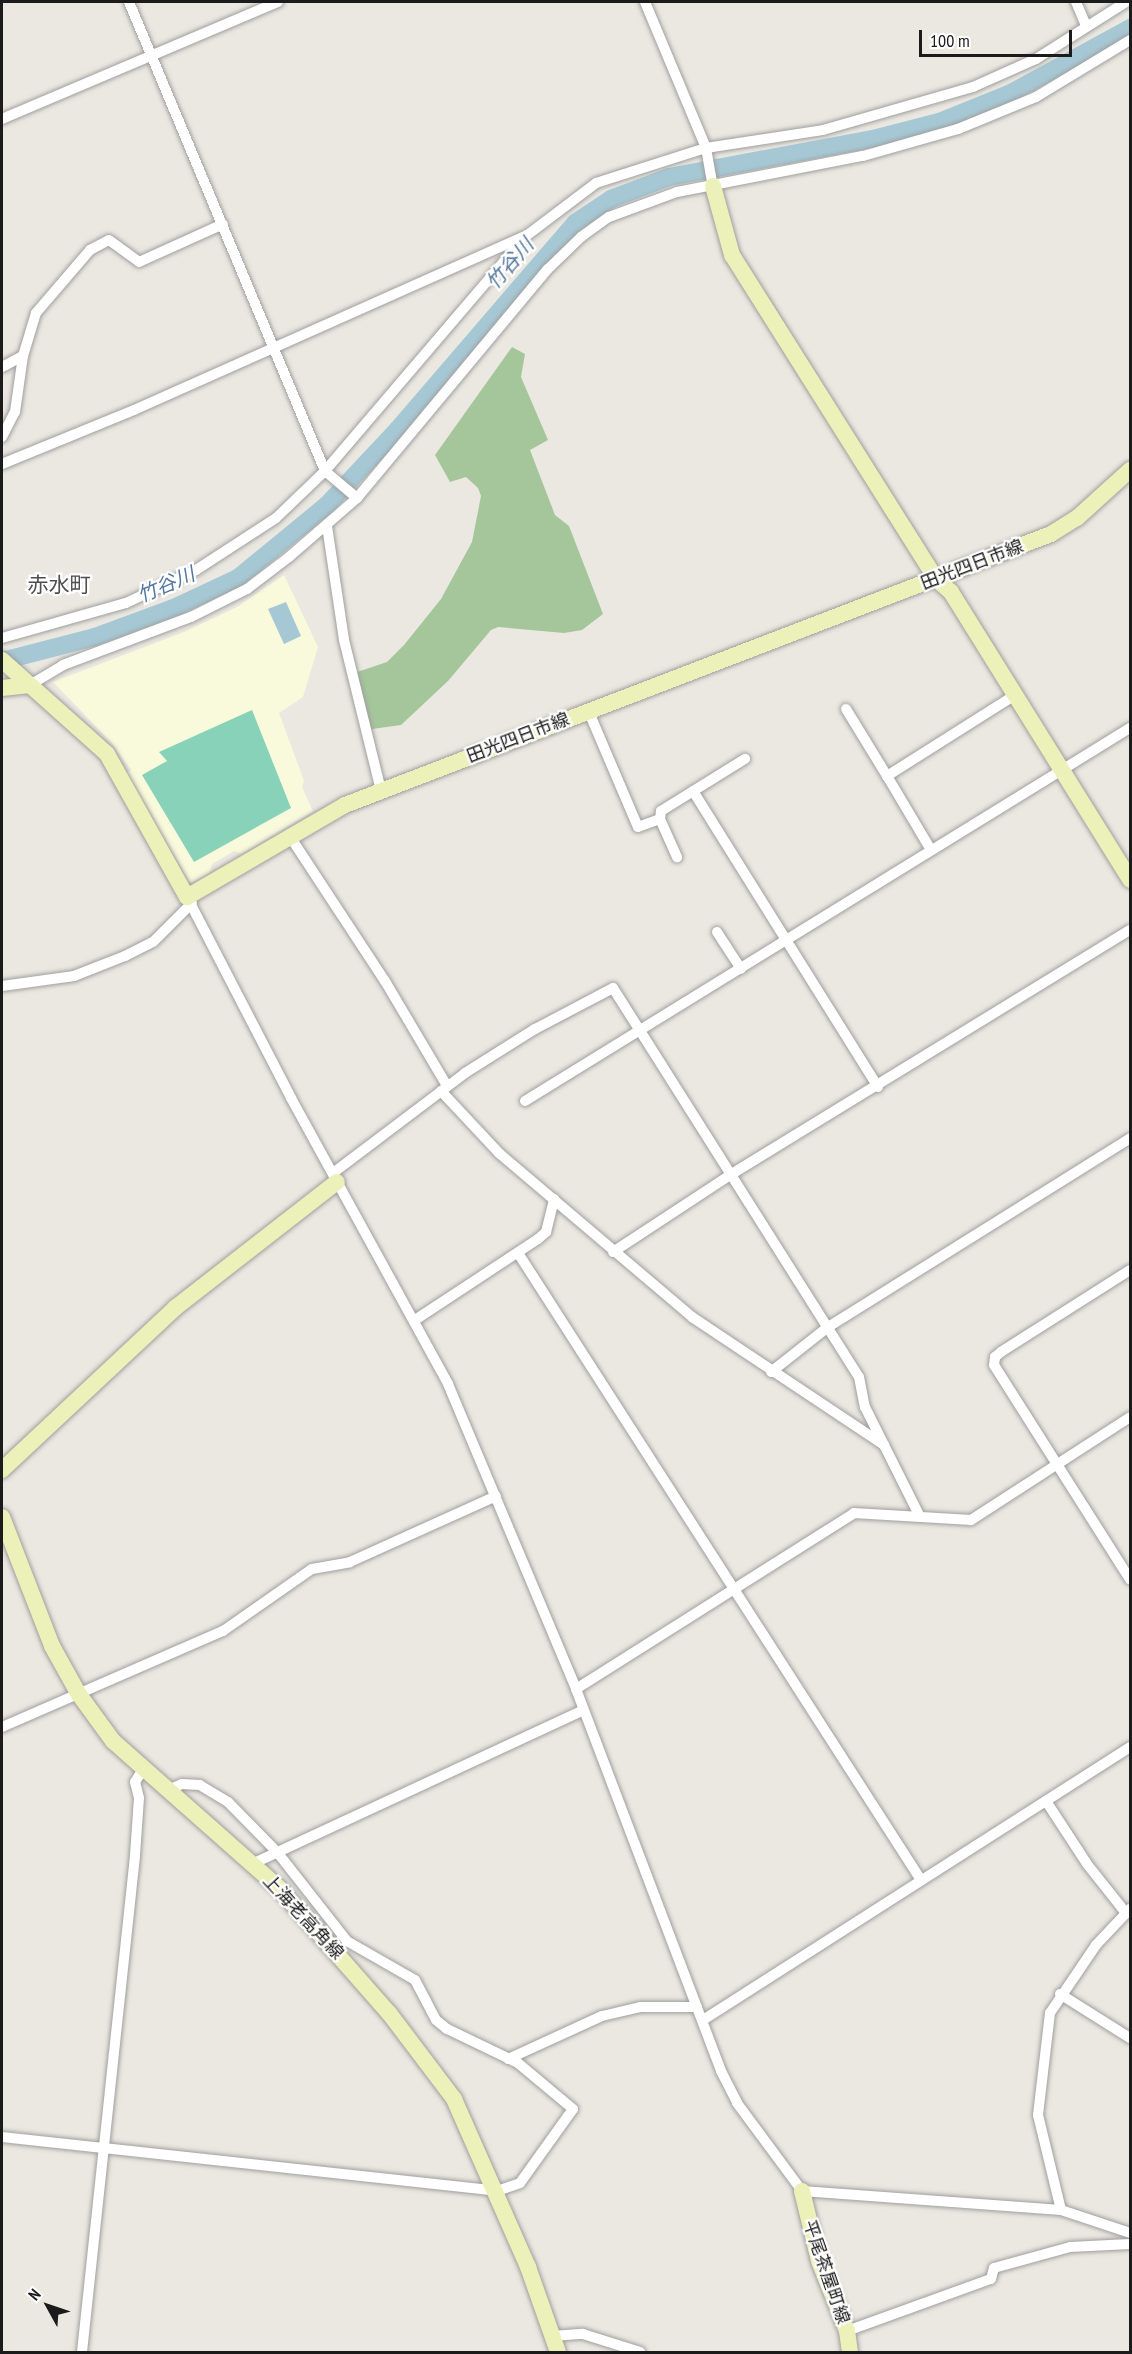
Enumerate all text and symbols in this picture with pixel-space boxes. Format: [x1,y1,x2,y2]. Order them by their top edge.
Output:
scale bar [922,18,1075,56]
text: 100 m [930,29,970,52]
water label: 竹谷川 [481,233,539,295]
street label: 田光四日市線 [918,536,1026,594]
water label: 竹谷川 [134,562,198,608]
district label: 赤水町 [28,572,90,598]
street label: 田光四日市線 [464,709,572,767]
street label: 上海老高角線 [258,1870,348,1964]
street label: 平尾茶屋町線 [798,2217,854,2327]
north arrow [18,2276,78,2336]
text: N [24,2285,45,2304]

